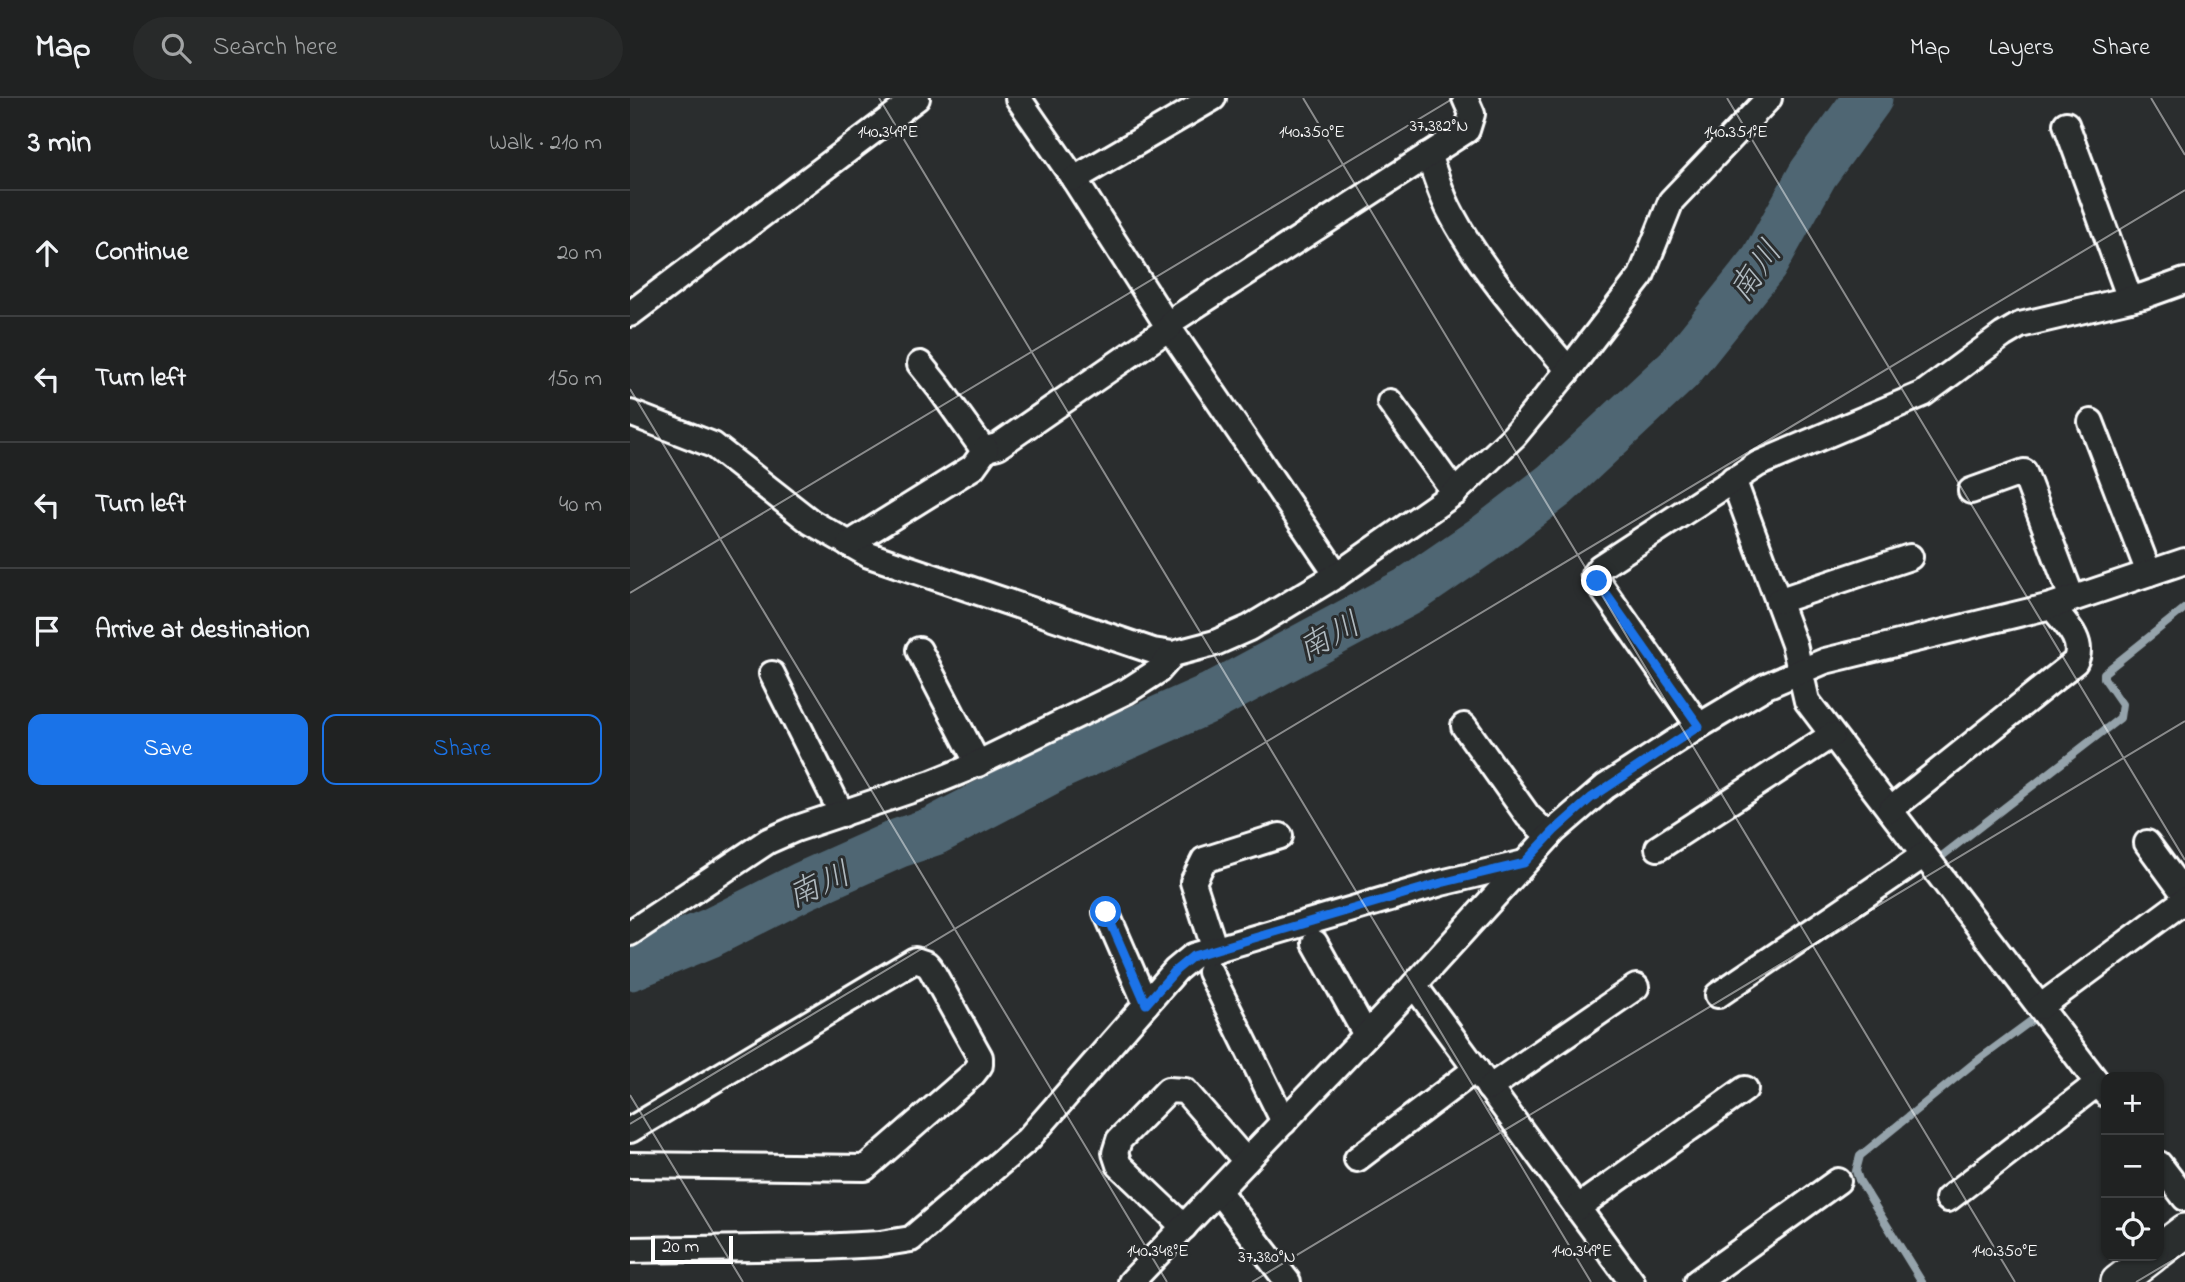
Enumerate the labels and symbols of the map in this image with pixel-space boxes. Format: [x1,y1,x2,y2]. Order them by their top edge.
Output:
text: 37.382°N [1410,114,1468,140]
text: 140.349°E [858,120,918,146]
text: 140.350°E [1279,120,1345,146]
text: 140.351°E [1704,120,1768,146]
water label: 南川 [1719,231,1796,313]
route end [1581,565,1612,596]
water label: 南川 [1289,602,1370,675]
water label: 南川 [780,851,860,922]
route start [1090,896,1121,927]
scale bar [651,1233,733,1265]
text: 140.348°E [1127,1239,1189,1265]
text: 140.349°E [1552,1239,1612,1265]
text: 140.350°E [1972,1239,2038,1265]
text: 37.380°N [1238,1245,1296,1271]

